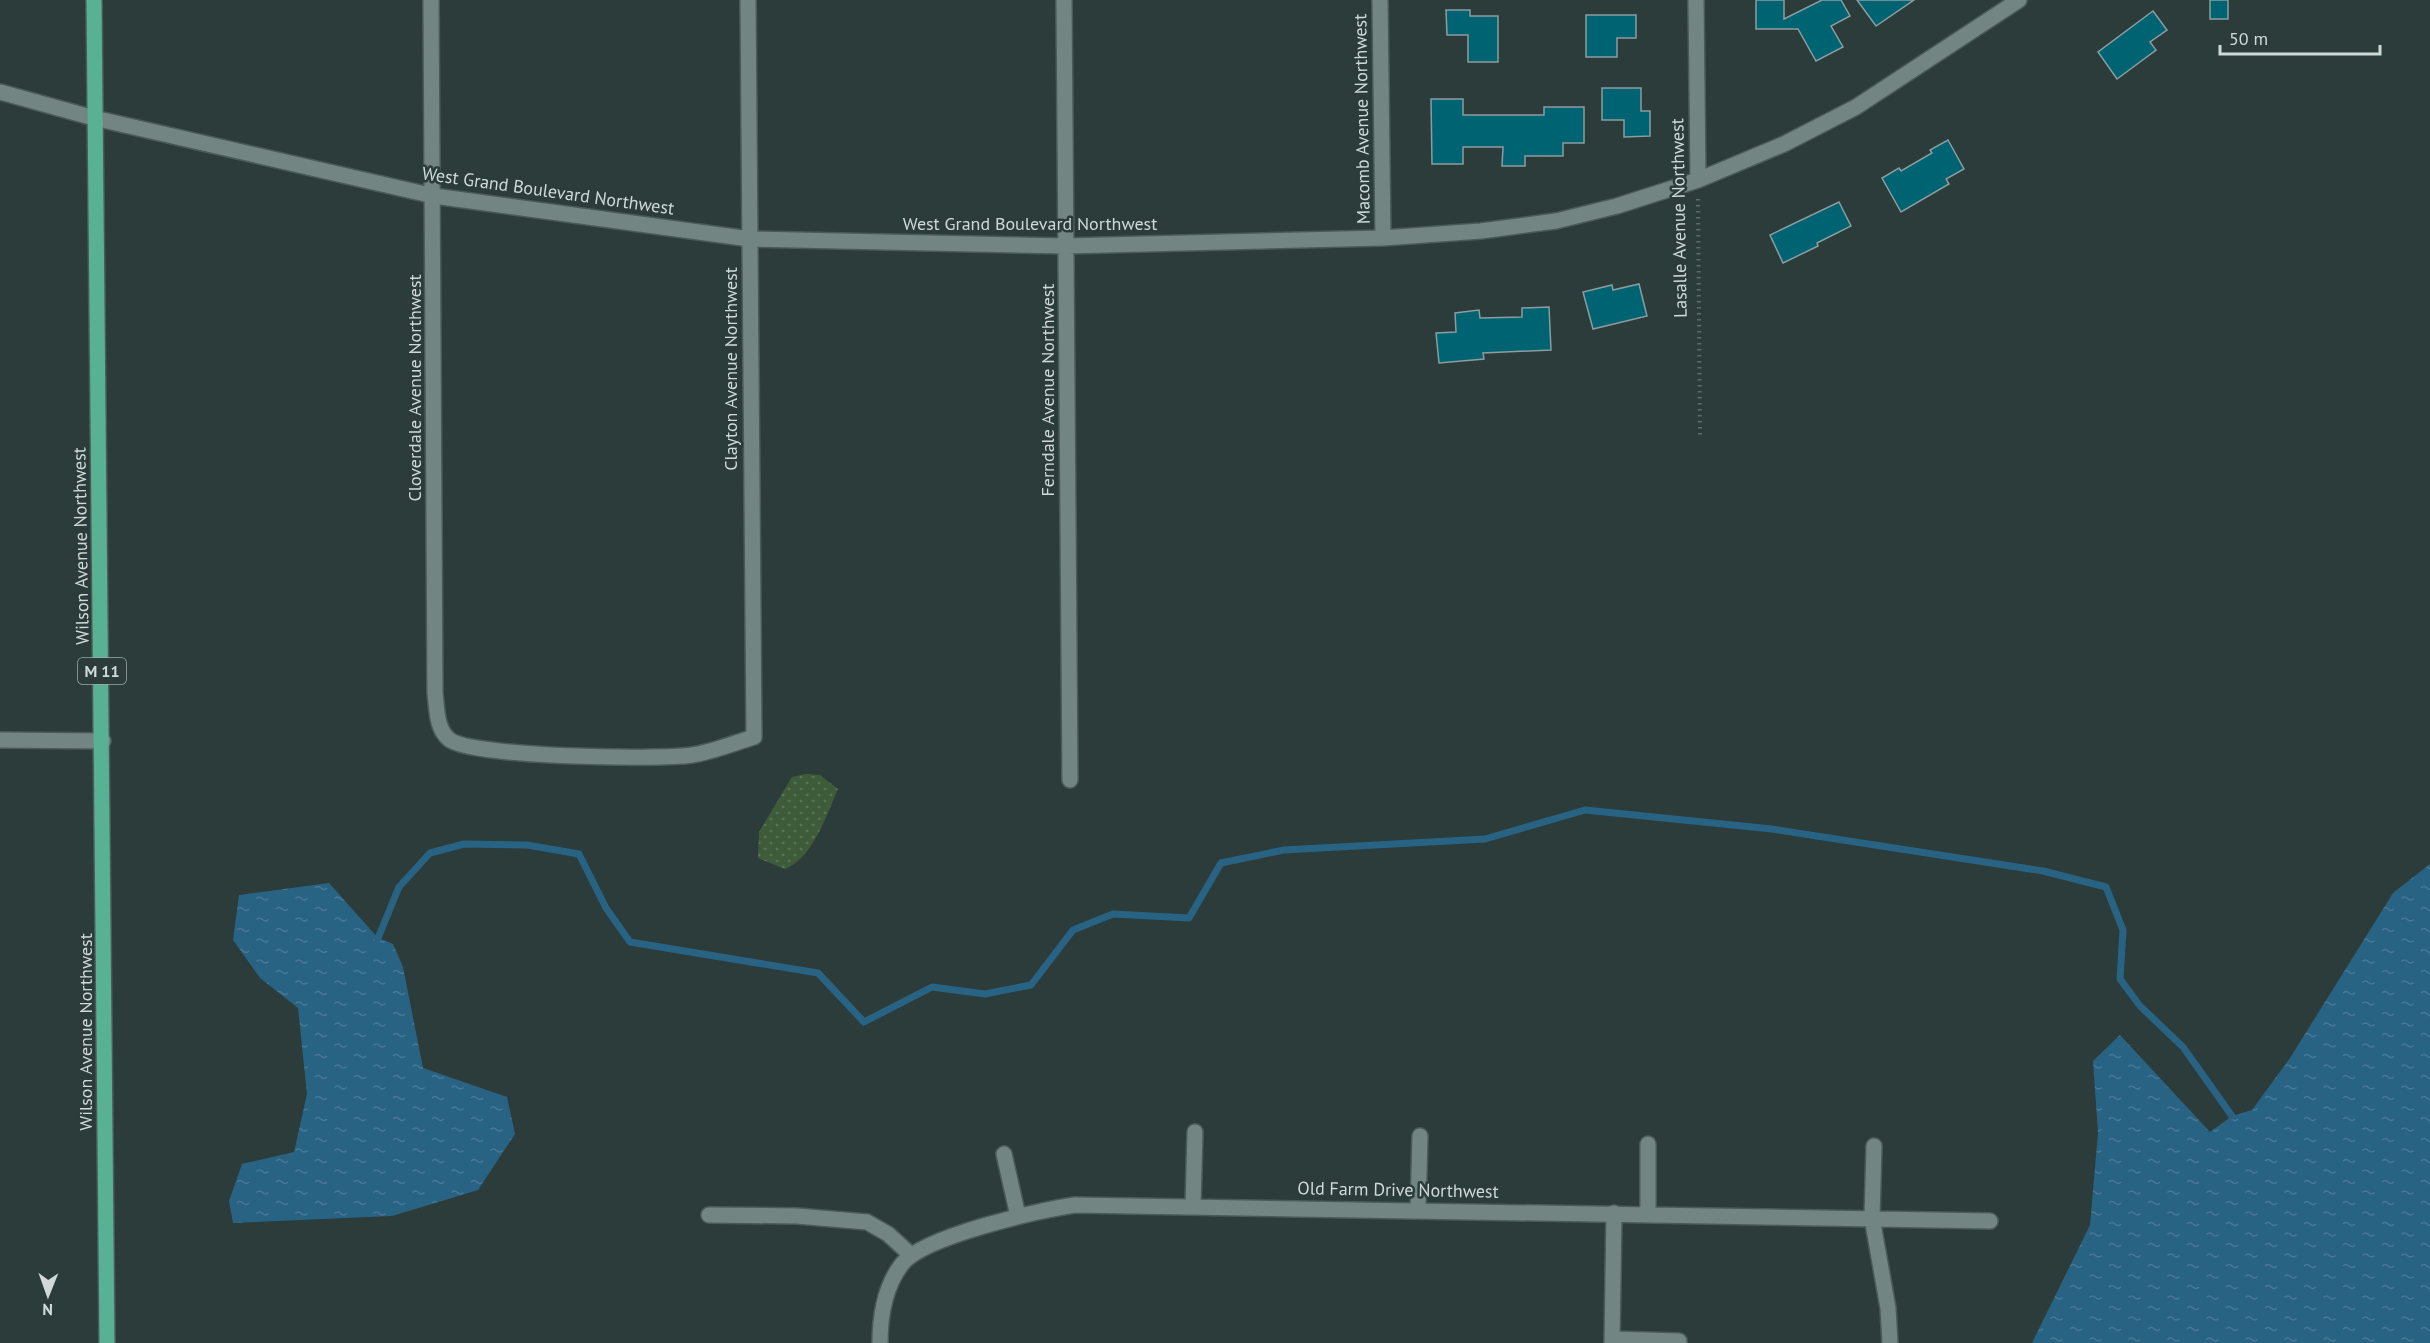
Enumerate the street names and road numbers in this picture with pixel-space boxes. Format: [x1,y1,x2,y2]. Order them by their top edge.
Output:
street label: Macomb Avenue Northwest [1348,14,1375,224]
street label: Lasalle Avenue Northwest [1665,118,1692,318]
street label: West Grand Boulevard Northwest [420,161,676,220]
street label: West Grand Boulevard Northwest [903,212,1157,235]
street label: Clayton Avenue Northwest [719,267,742,471]
street label: Cloverdale Avenue Northwest [403,274,426,502]
street label: Ferndale Avenue Northwest [1036,284,1059,496]
street label: Wilson Avenue Northwest [67,447,94,645]
road number: M 11 [78,658,126,684]
street label: Wilson Avenue Northwest [74,933,97,1131]
street label: Old Farm Drive Northwest [1297,1176,1499,1203]

